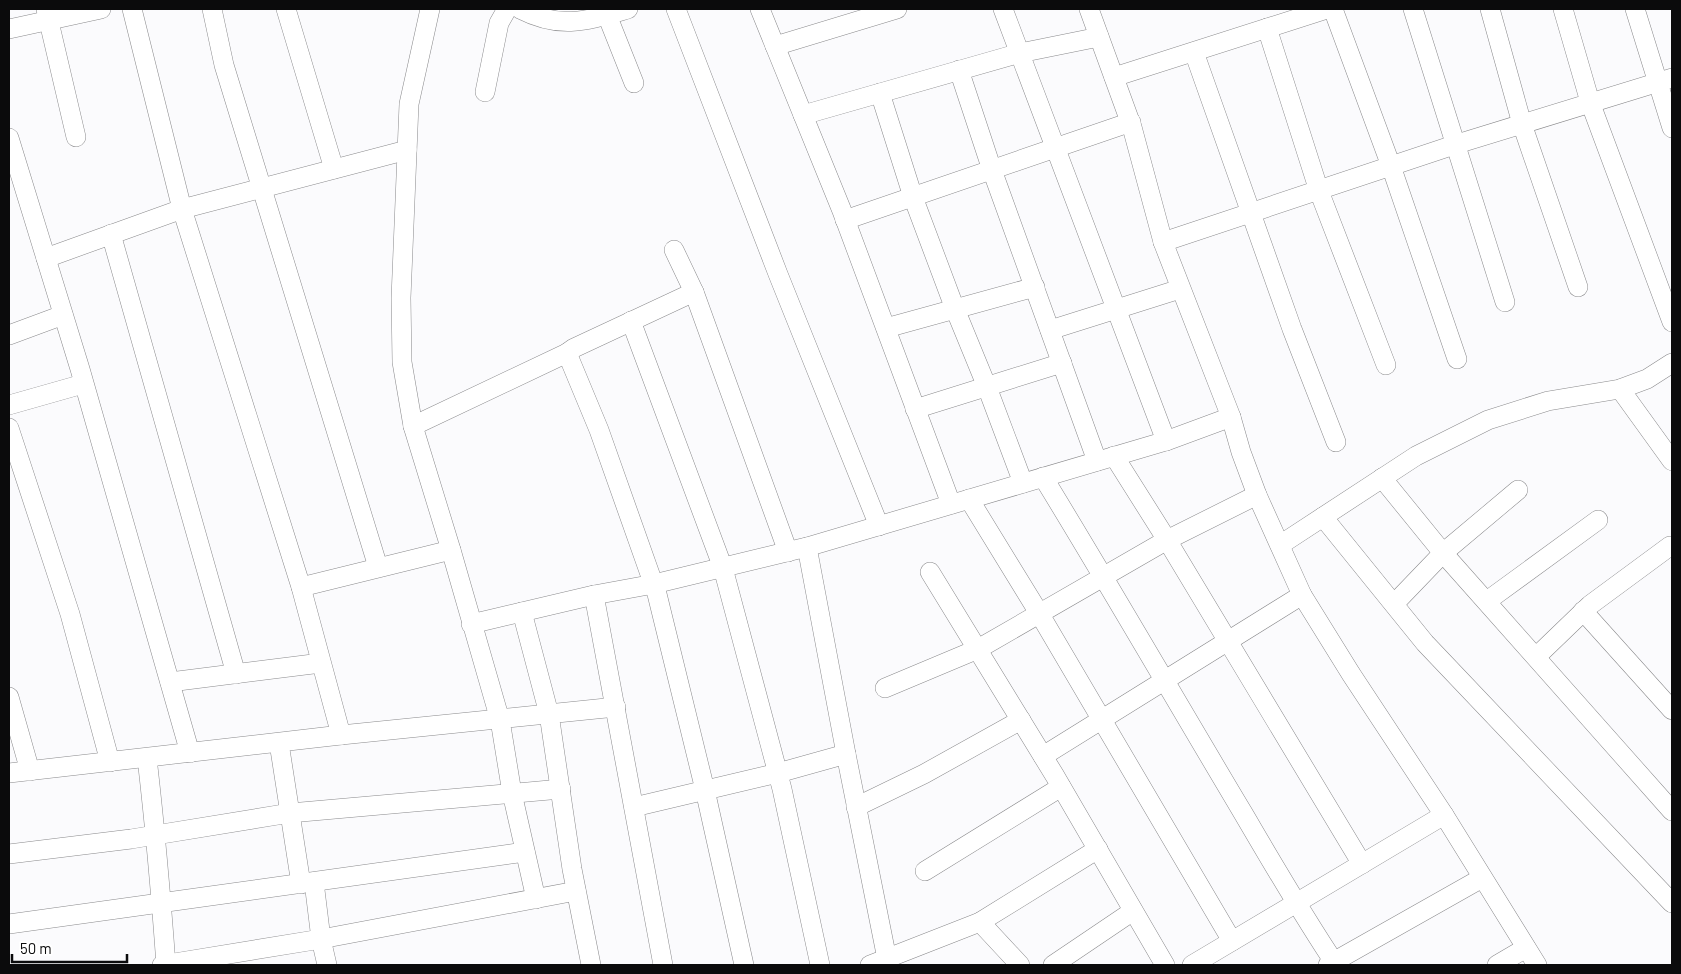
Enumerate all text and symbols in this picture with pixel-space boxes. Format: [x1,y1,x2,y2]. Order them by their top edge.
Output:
scale bar [12,932,128,964]
text: 50 m [20,939,52,957]

